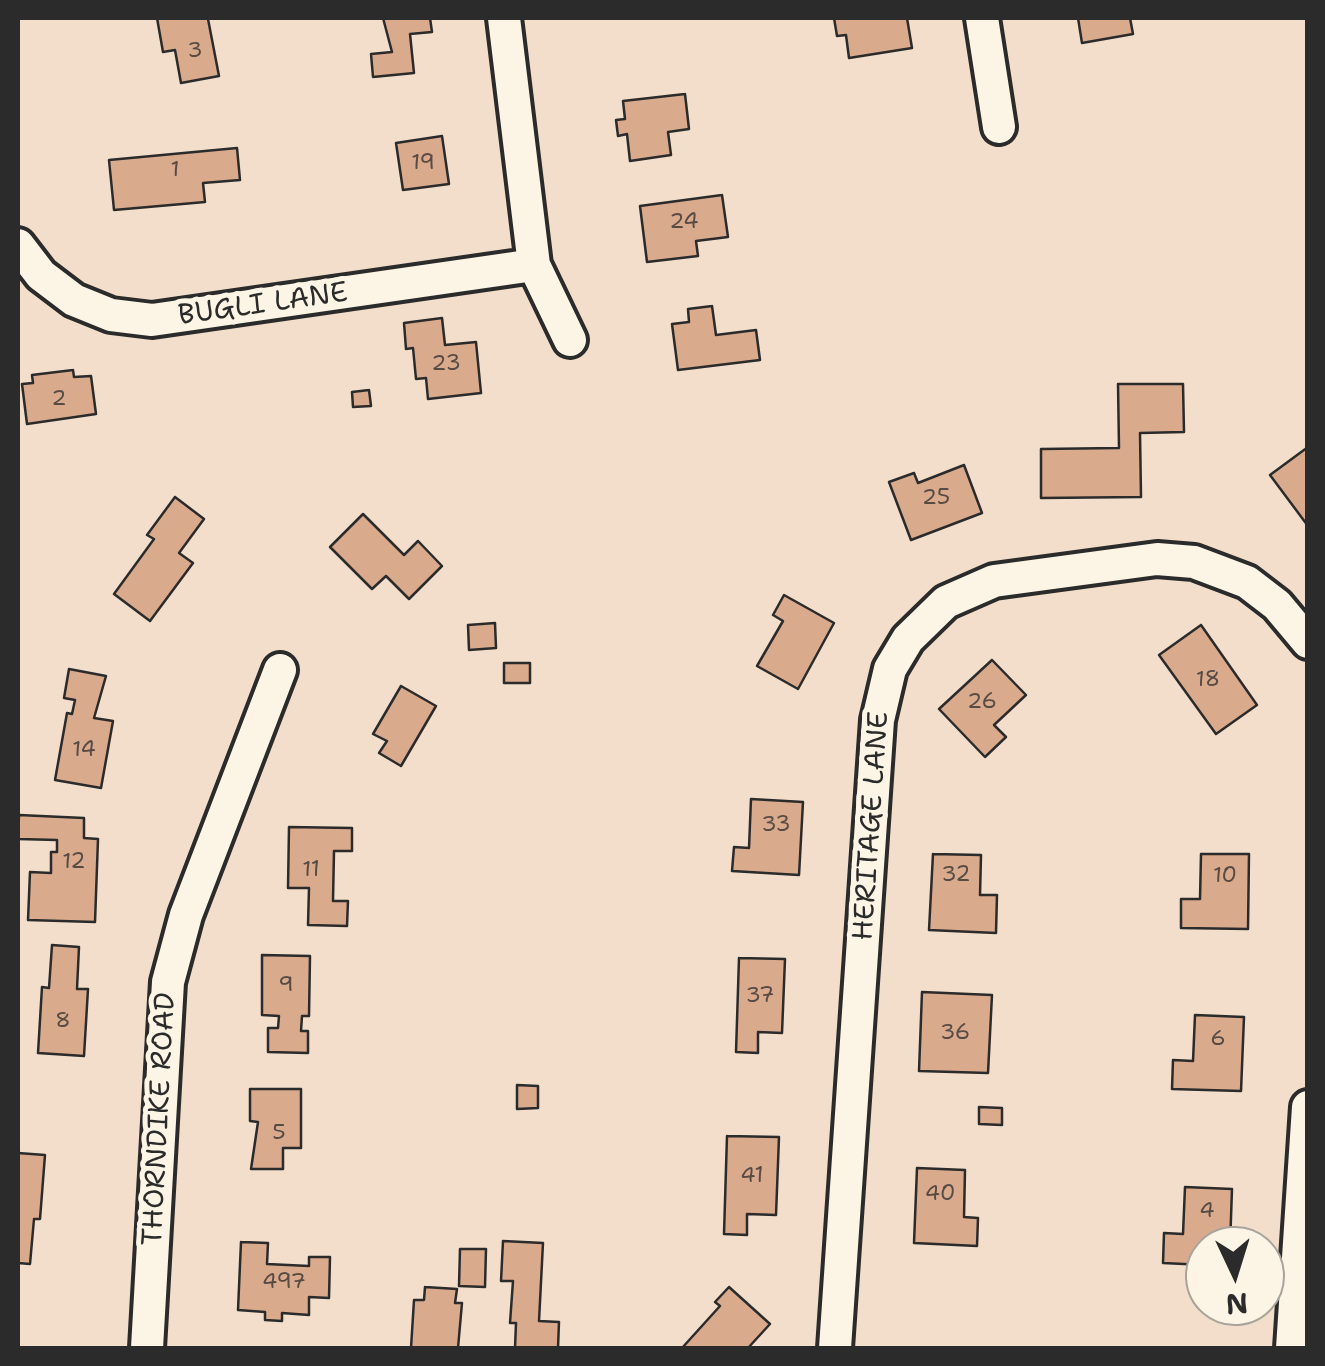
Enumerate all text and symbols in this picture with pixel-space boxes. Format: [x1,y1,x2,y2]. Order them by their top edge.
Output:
house number: 3 [187,38,203,64]
house number: 19 [411,150,435,176]
house number: 1 [170,157,180,183]
house number: 24 [669,209,699,235]
street label: BUGLI LANE [176,276,350,334]
house number: 23 [431,351,461,377]
house number: 2 [51,386,67,412]
house number: 25 [922,485,950,511]
house number: 18 [1196,667,1220,693]
house number: 26 [967,689,997,715]
street label: HERITAGE LANE [847,710,897,942]
house number: 14 [72,737,96,763]
house number: 33 [761,812,791,838]
house number: 12 [62,849,86,875]
house number: 11 [302,857,320,883]
house number: 32 [941,862,971,888]
house number: 10 [1213,863,1237,889]
house number: 9 [278,972,294,998]
house number: 37 [746,983,774,1009]
street label: THORNDIKE ROAD [137,992,183,1246]
house number: 8 [55,1008,71,1034]
house number: 36 [940,1020,970,1046]
house number: 6 [1210,1026,1226,1052]
house number: 5 [272,1120,286,1146]
house number: 41 [740,1163,764,1189]
house number: 40 [925,1181,955,1207]
house number: 4 [1199,1198,1215,1224]
north arrow [1185,1226,1285,1326]
house number: 497 [262,1269,306,1295]
text: N [1225,1284,1249,1324]

